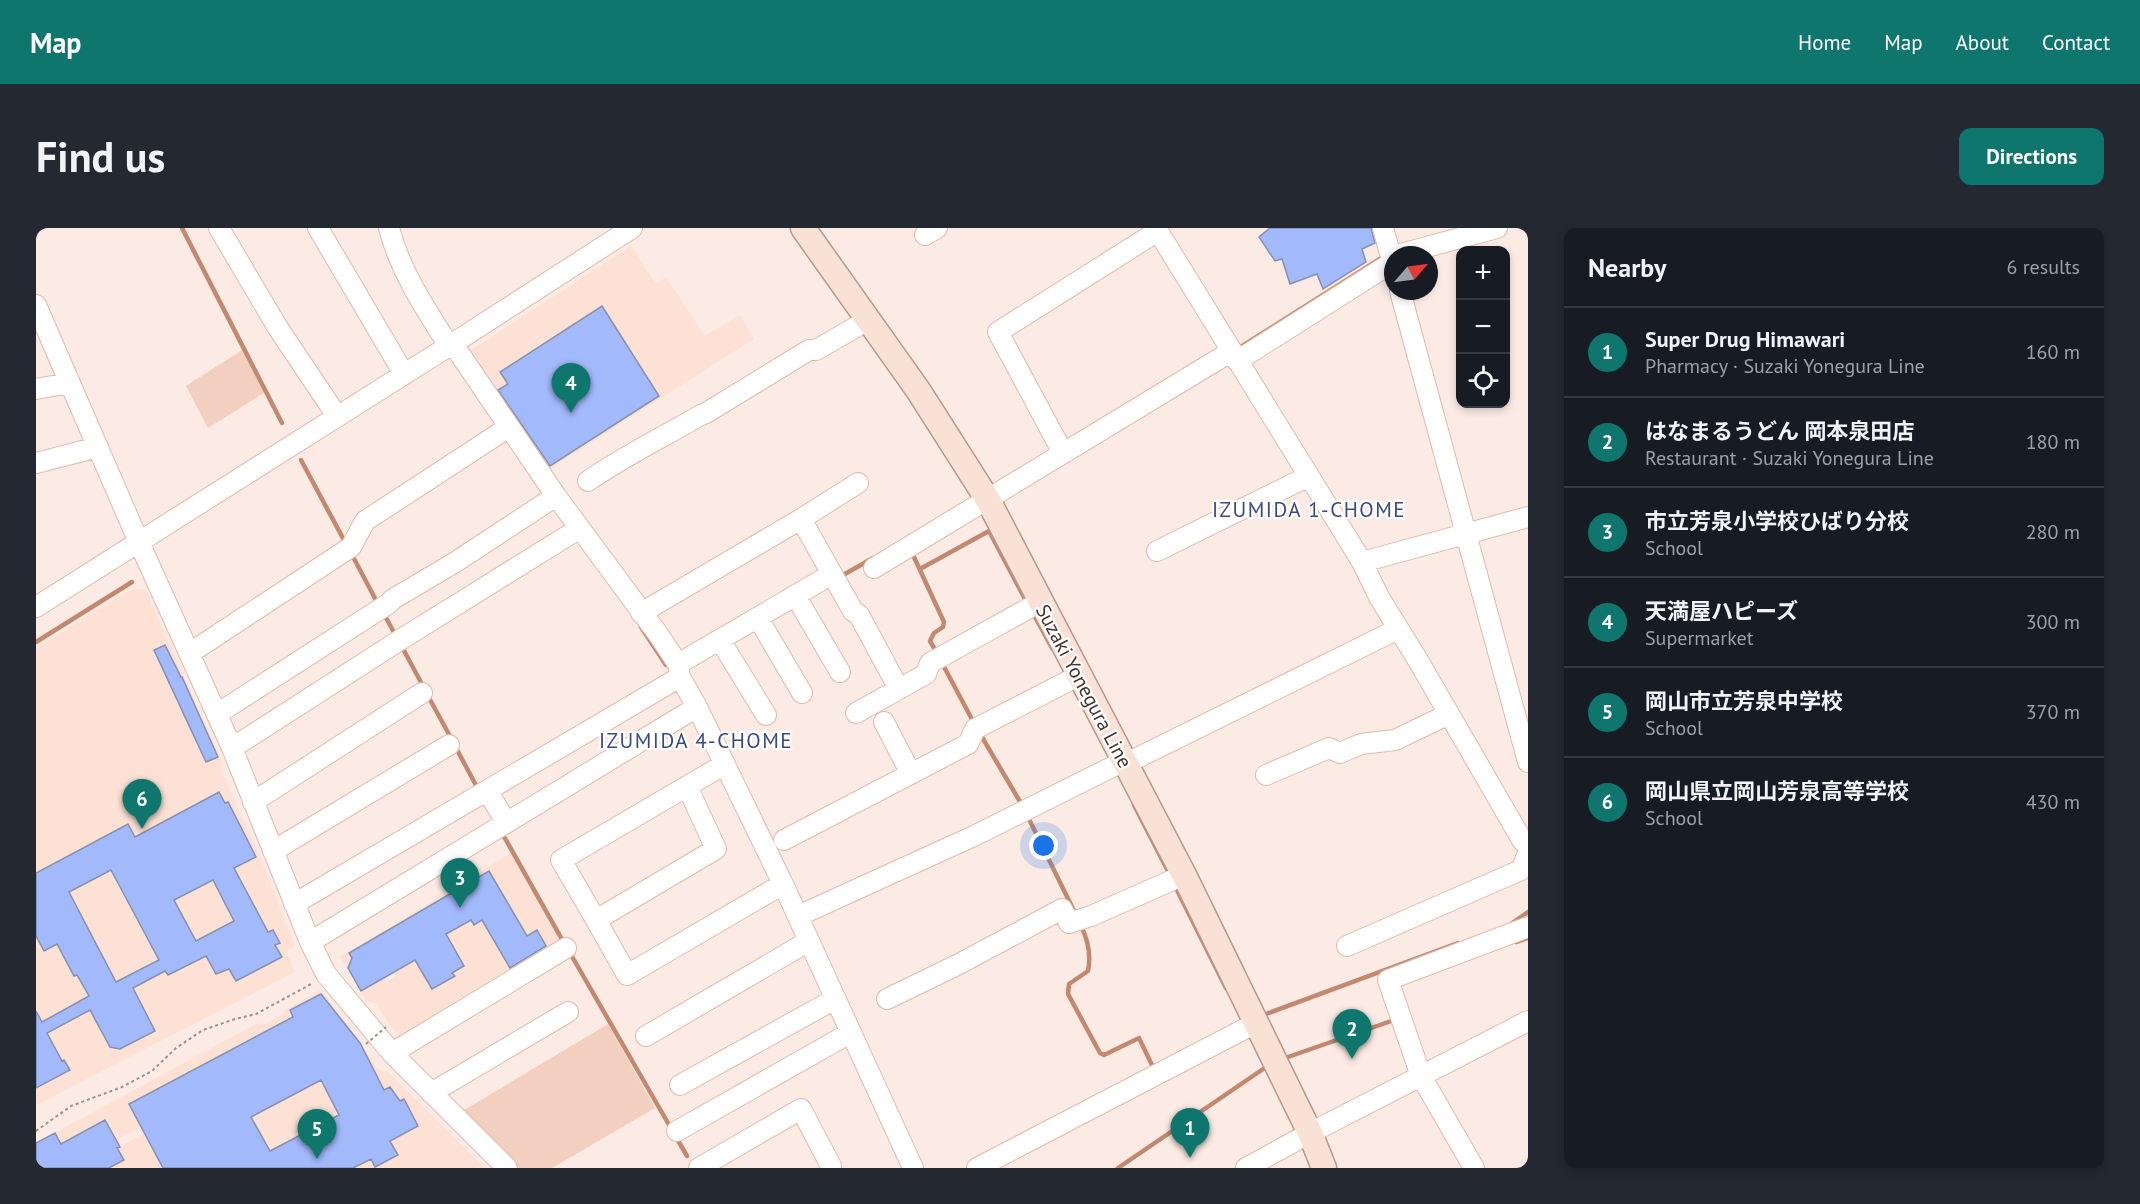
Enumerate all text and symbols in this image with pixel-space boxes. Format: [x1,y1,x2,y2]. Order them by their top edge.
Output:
text: Map [30,24,81,61]
text: Home [1798,29,1851,56]
text: Map [1884,29,1923,56]
text: About [1956,29,2009,56]
text: Contact [2042,29,2110,56]
button: Directions [1959,128,2104,185]
text: Find us [36,129,165,184]
north arrow [1384,246,1438,300]
map controls [1456,246,1510,408]
button: + [1456,246,1510,300]
text: Nearby [1588,251,1666,284]
text: 6 results [2007,254,2080,280]
button: − [1456,300,1510,354]
text: Super Drug Himawari [1645,325,1845,353]
text: 1 [1602,339,1613,365]
text: 160 m [2026,339,2080,365]
text: Pharmacy · Suzaki Yonegura Line [1645,353,1925,379]
button: locate [1456,354,1510,408]
pin: 4 [552,364,590,413]
text: はなまるうどん 岡本泉田店 [1645,417,1915,445]
text: 2 [1602,429,1613,455]
text: 180 m [2026,429,2080,455]
text: Restaurant · Suzaki Yonegura Line [1645,445,1934,471]
district label: IZUMIDA 1-CHOME [1212,496,1406,523]
text: 市立芳泉小学校ひばり分校 [1645,507,1909,535]
text: 3 [1602,519,1613,545]
text: 280 m [2026,519,2080,545]
text: School [1645,535,1703,561]
text: 天満屋ハピーズ [1645,597,1798,625]
street label: Suzaki Yonegura Line [1030,600,1138,772]
text: 4 [1602,609,1613,635]
text: 300 m [2026,609,2080,635]
text: Supermarket [1645,625,1753,651]
text: 岡山市立芳泉中学校 [1645,687,1843,715]
text: 5 [1602,699,1613,725]
text: 370 m [2026,699,2080,725]
text: School [1645,715,1703,741]
district label: IZUMIDA 4-CHOME [599,727,793,754]
text: 岡山県立岡山芳泉高等学校 [1645,777,1909,805]
pin: 6 [122,780,162,829]
text: 6 [1602,789,1613,815]
text: 430 m [2026,789,2080,815]
text: School [1645,805,1703,831]
your location [1029,831,1058,860]
pin: 3 [440,858,480,908]
pin: 2 [1332,1010,1372,1059]
pin: 1 [1170,1108,1210,1158]
pin: 5 [298,1110,336,1159]

